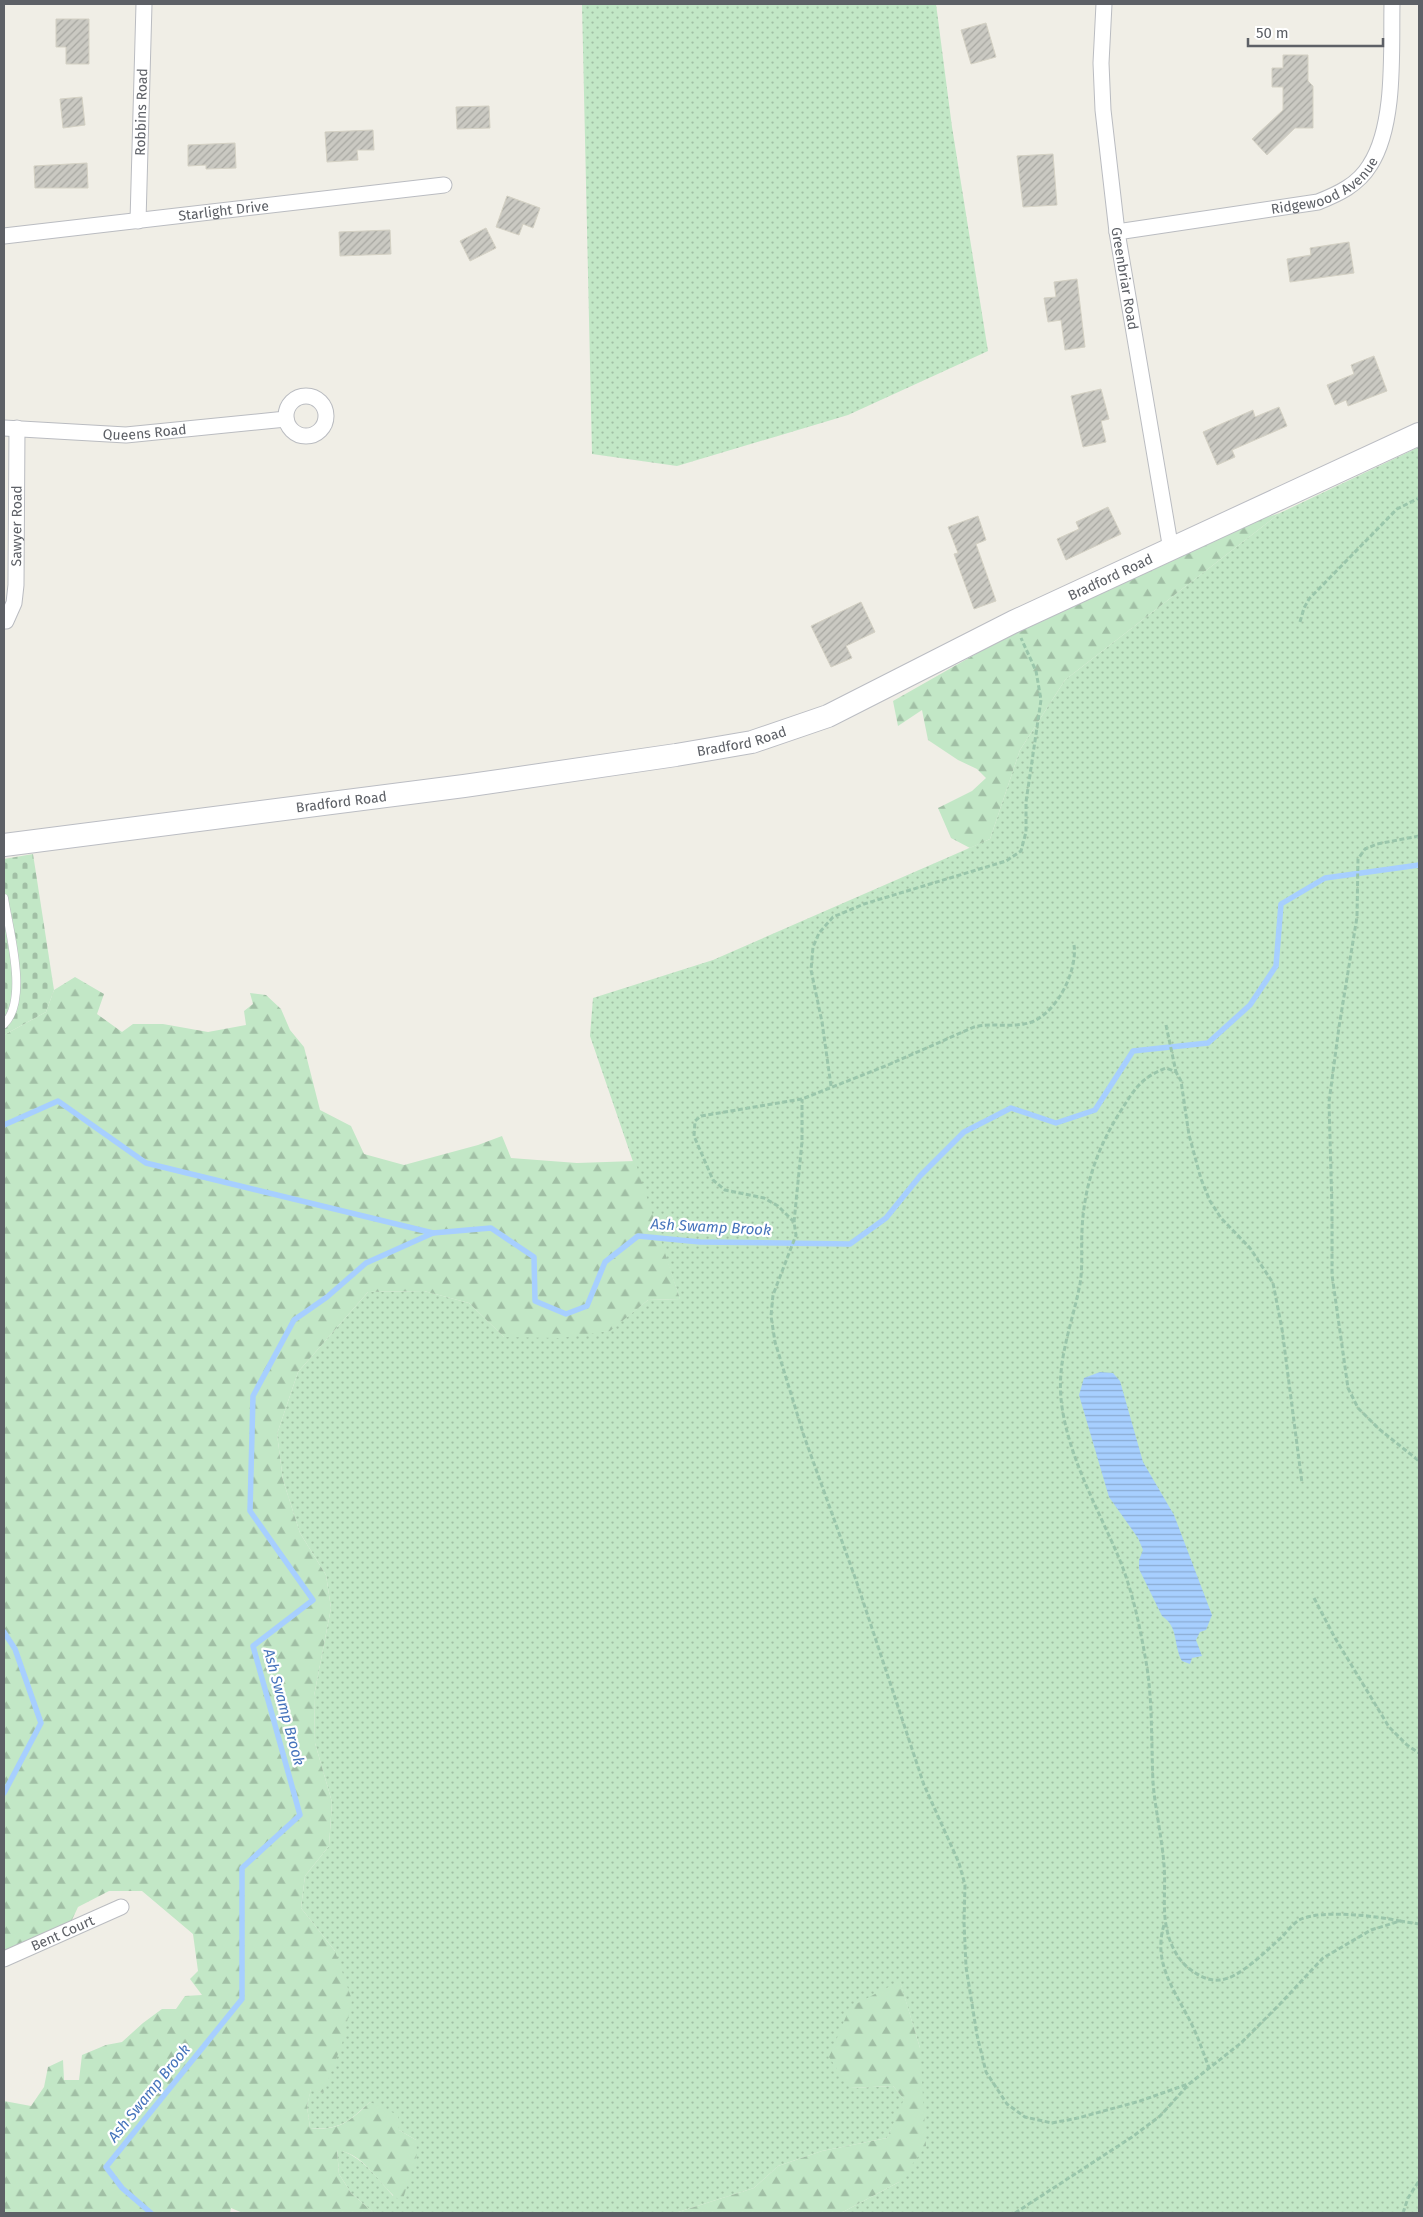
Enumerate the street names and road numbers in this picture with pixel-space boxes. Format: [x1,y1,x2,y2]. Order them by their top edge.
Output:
street label: Robbins Road [131,68,151,156]
street label: Ridgewood Avenue [1270,154,1381,217]
street label: Starlight Drive [177,197,270,224]
street label: Greenbriar Road [1108,226,1142,331]
street label: Queens Road [102,420,187,444]
street label: Sawyer Road [8,485,25,566]
street label: Bradford Road [1065,550,1155,604]
street label: Bradford Road [695,722,788,760]
street label: Bradford Road [295,787,388,816]
street label: Bent Court [28,1911,98,1954]

